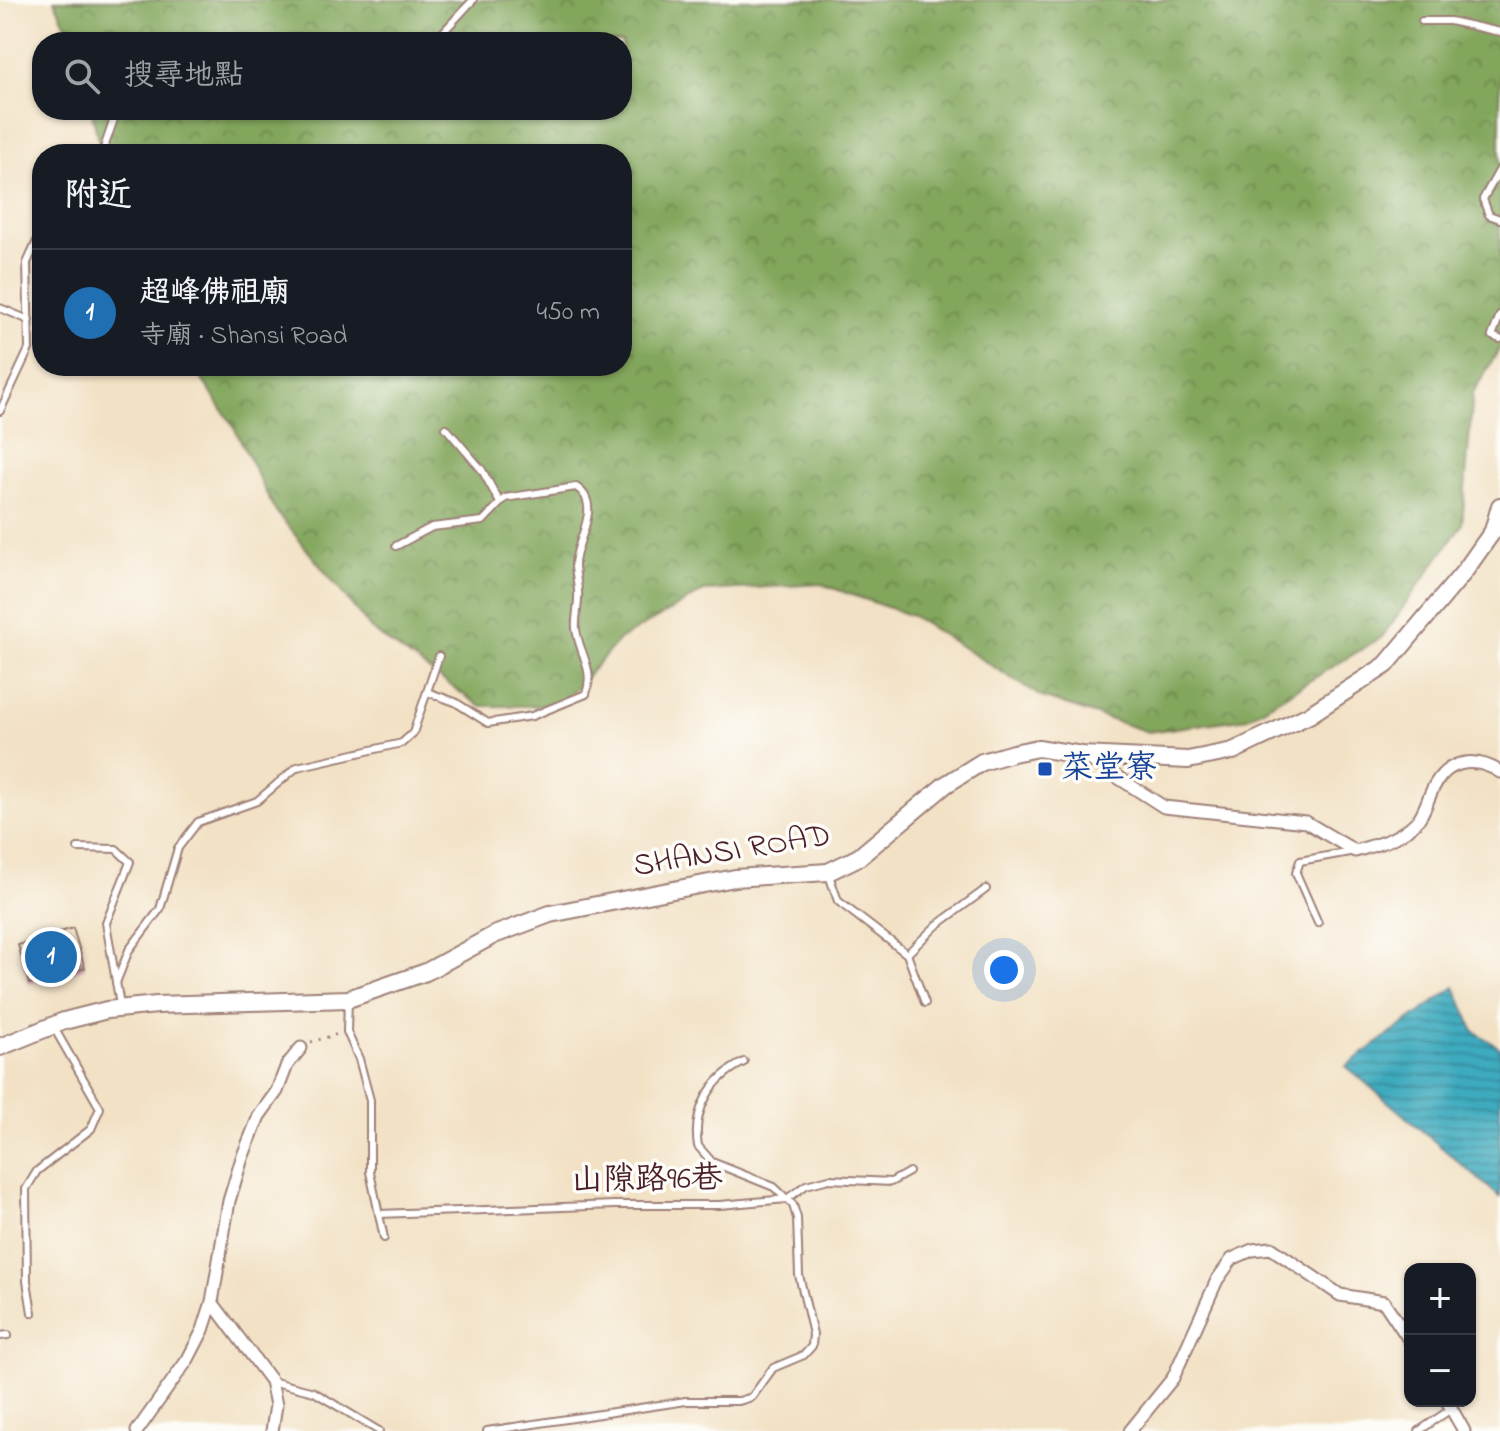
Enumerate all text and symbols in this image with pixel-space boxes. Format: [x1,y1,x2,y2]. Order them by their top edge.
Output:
search box [32,32,632,120]
icon: search [60,54,104,98]
text: 搜尋地點 [124,55,244,99]
text: 附近 [64,172,132,222]
text: 超峰佛祖廟 [140,272,290,316]
text: 1 [86,294,94,332]
text: 450 m [537,294,600,332]
text: 寺廟 · Shansi Road [140,318,347,356]
place label: 菜堂寮 [1061,746,1157,793]
marker: 菜堂寮 [1036,760,1054,778]
street label: SHANSI ROAD [630,813,834,891]
pin: 1 [25,927,77,987]
your location [984,950,1024,990]
street label: 山隙路96巷 [571,1156,723,1206]
map controls [1404,1263,1476,1407]
button: + [1404,1263,1476,1335]
button: − [1404,1335,1476,1407]

